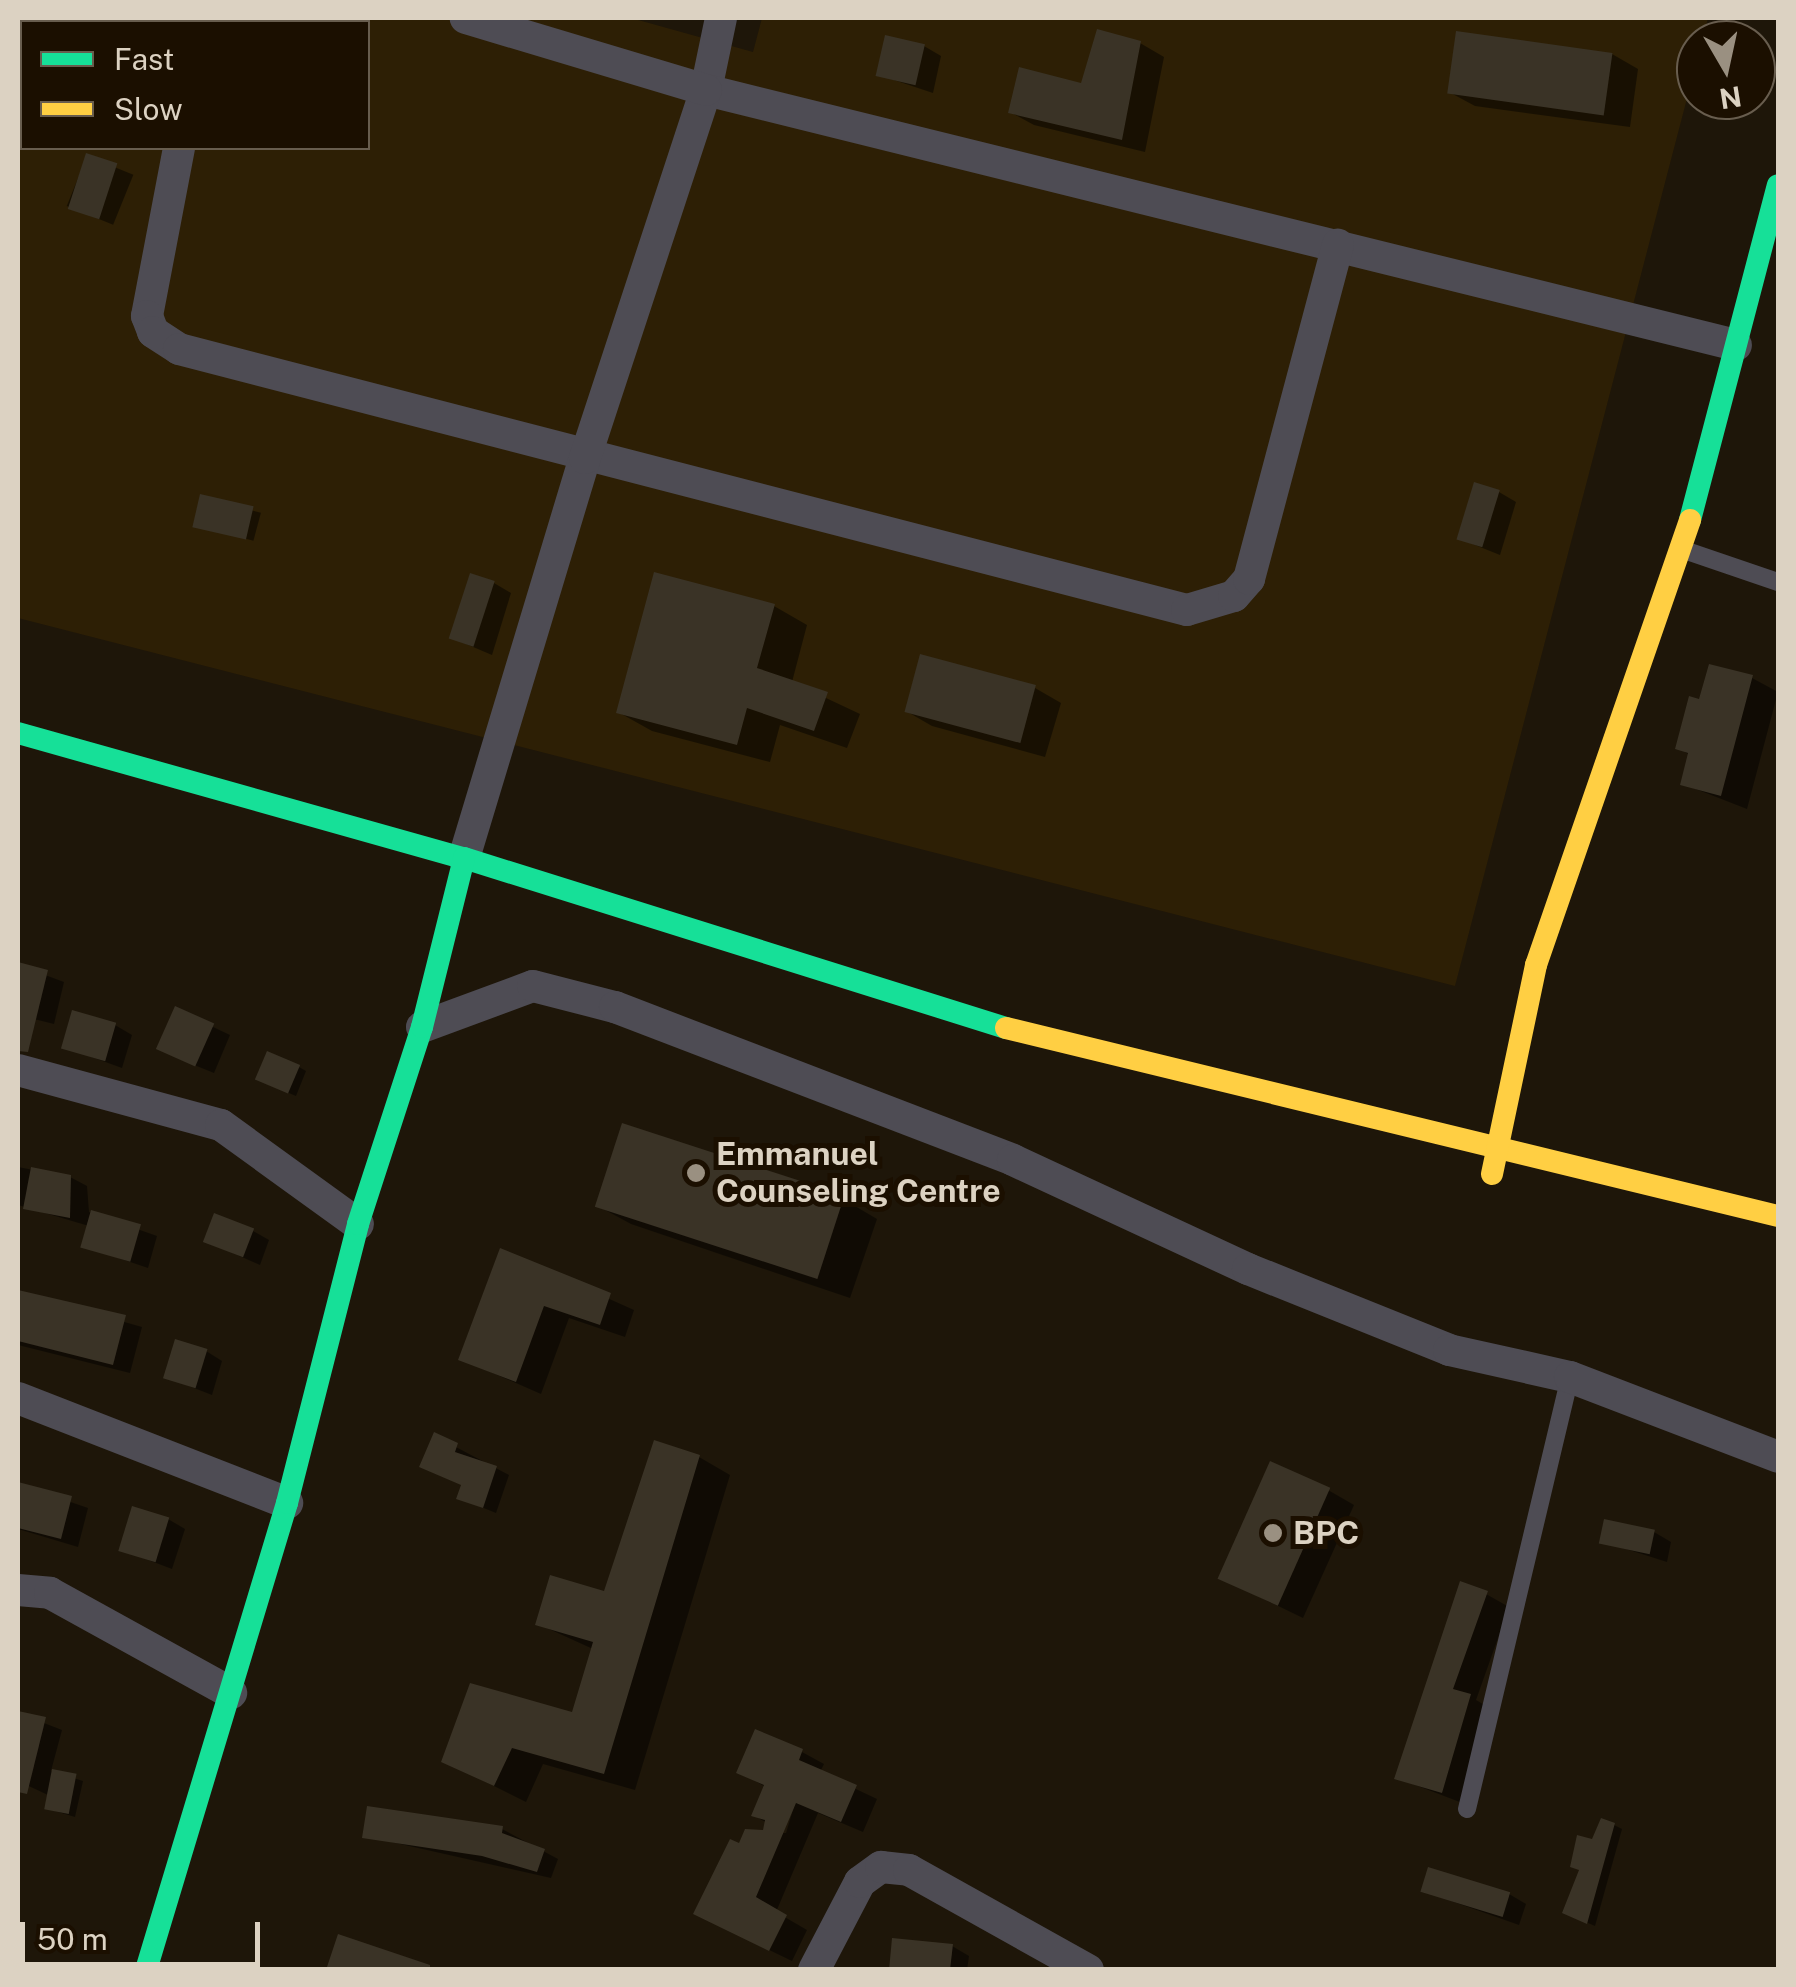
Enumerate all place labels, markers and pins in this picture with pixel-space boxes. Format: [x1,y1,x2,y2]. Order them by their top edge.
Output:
place label: Emmanuel Counseling Centre [716,1136,1001,1211]
marker: Emmanuel Counseling Centre [685,1162,707,1184]
place label: BPC [1293,1514,1359,1552]
marker: BPC [1262,1522,1284,1544]

